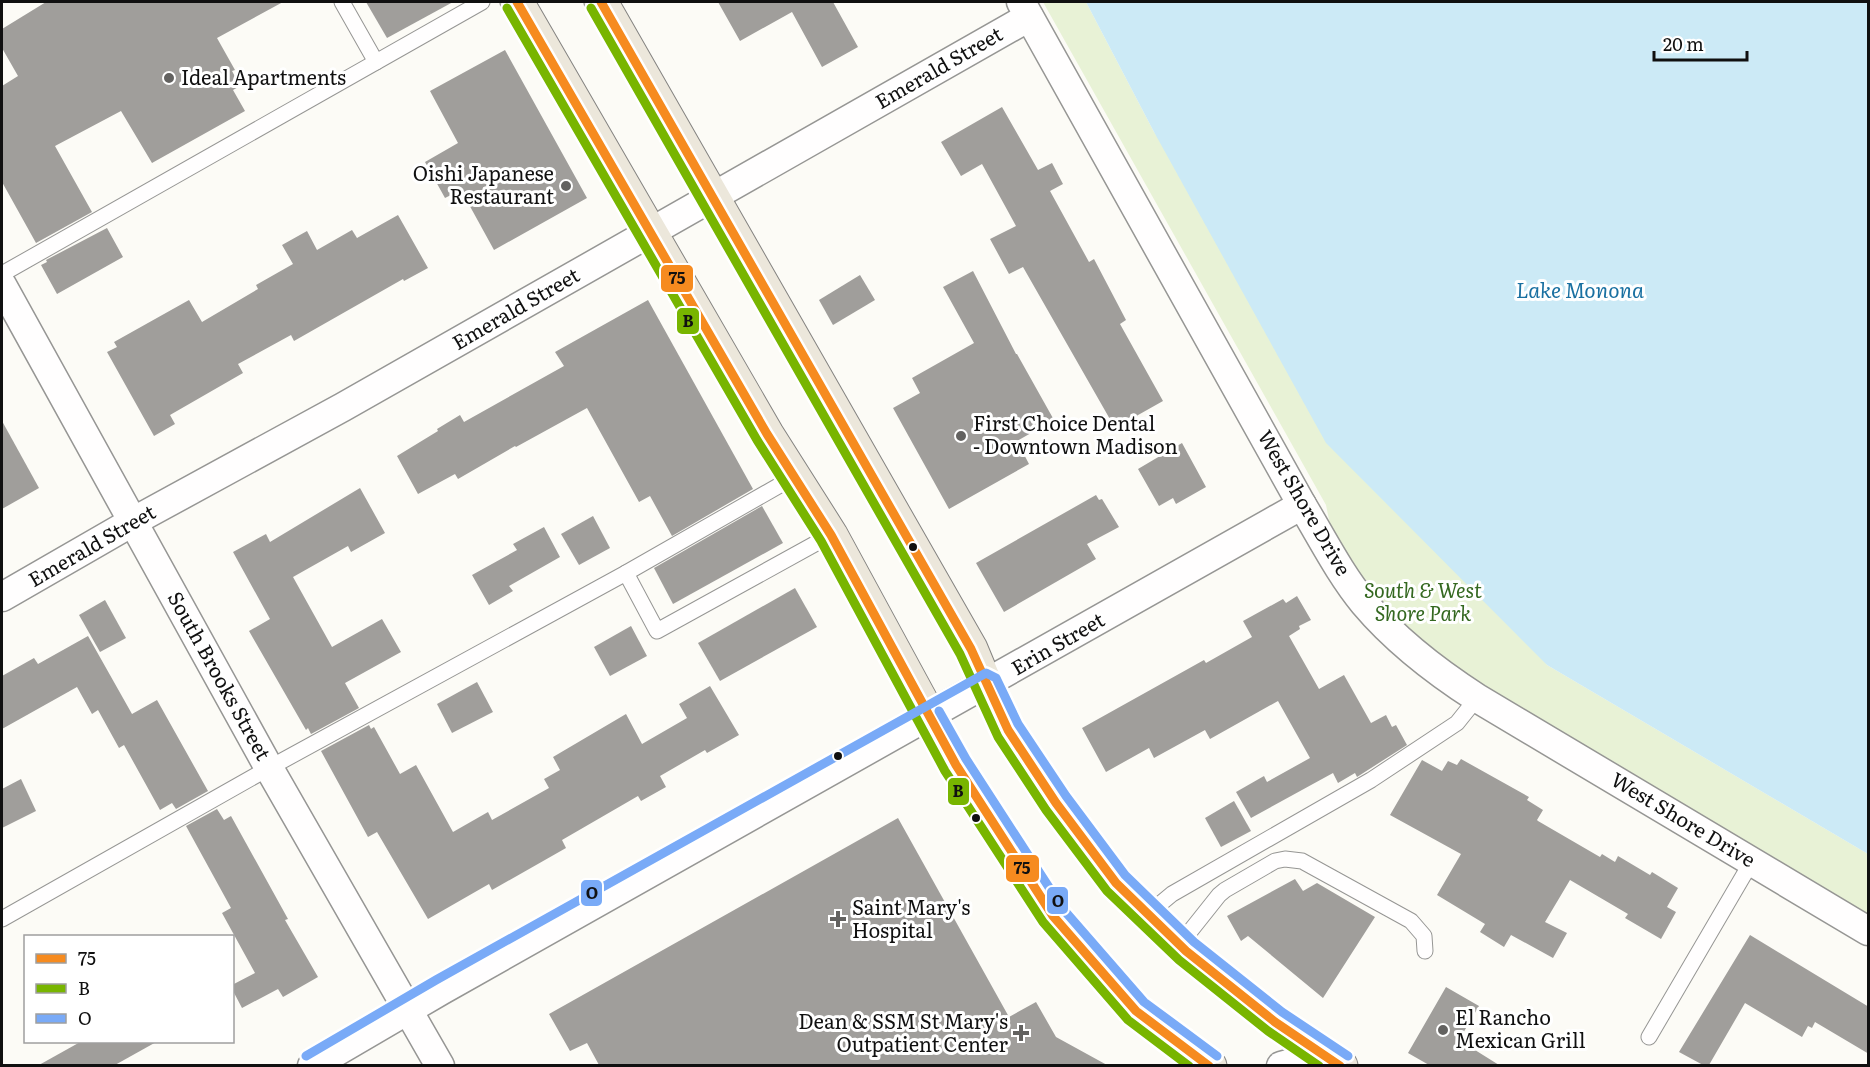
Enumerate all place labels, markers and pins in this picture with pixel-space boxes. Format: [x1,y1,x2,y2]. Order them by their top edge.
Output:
place label: Ideal Apartments [181,61,346,91]
marker: Ideal Apartments [162,71,176,85]
place label: Oishi Japanese Restaurant [413,157,554,210]
marker: Oishi Japanese Restaurant [559,179,573,193]
place label: First Choice Dental - Downtown Madison [973,407,1178,460]
marker: First Choice Dental - Downtown Madison [954,429,968,443]
unlabelled marker [907,541,919,553]
unlabelled marker [832,750,844,762]
unlabelled marker [970,812,982,824]
place label: Saint Mary's Hospital [852,891,970,944]
marker: Saint Mary's Hospital [829,910,847,928]
place label: El Rancho Mexican Grill [1455,1001,1586,1054]
place label: Dean & SSM St Mary's Outpatient Center [798,1005,1009,1058]
marker: El Rancho Mexican Grill [1436,1023,1450,1037]
marker: Dean & SSM St Mary's Outpatient Center [1012,1024,1030,1042]

